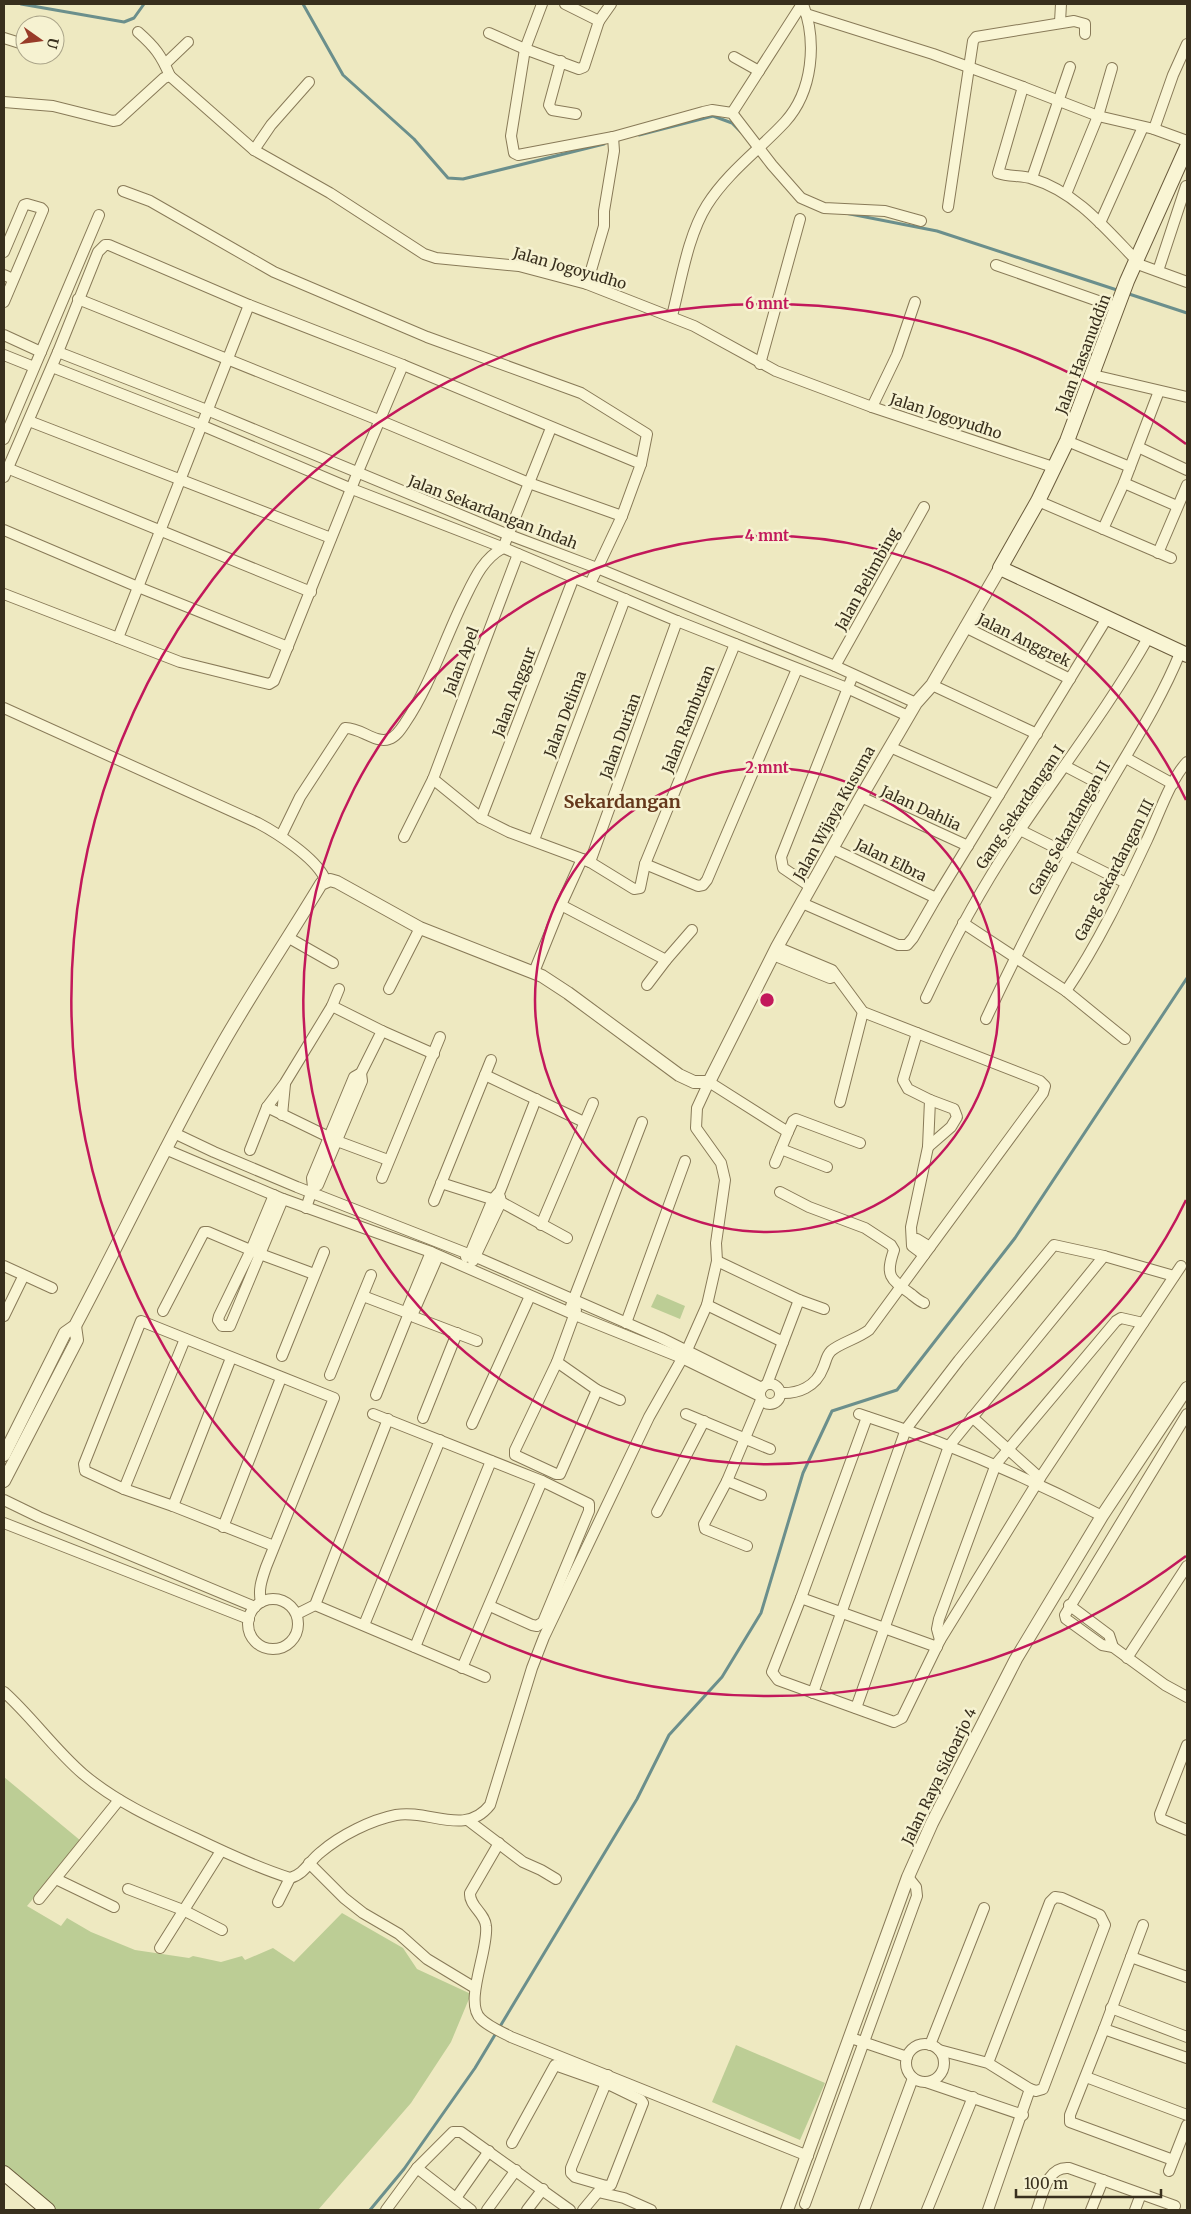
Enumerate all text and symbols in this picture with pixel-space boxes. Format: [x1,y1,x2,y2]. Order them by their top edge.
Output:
north arrow [15,15,65,65]
text: U [42,36,63,51]
street label: Jalan Jogoyudho [510,242,629,293]
street label: Jalan Hasanuddin [1051,291,1115,418]
text: 6 mnt [745,294,789,313]
street label: Jalan Jogoyudho [887,389,1005,443]
street label: Jalan Sekardangan Indah [405,470,581,553]
street label: Jalan Belimbing [830,524,903,635]
text: 4 mnt [745,526,789,545]
street label: Jalan Anggrek [973,609,1074,671]
street label: Jalan Apel [439,624,483,699]
street label: Jalan Anggur [488,644,540,740]
street label: Jalan Rambutan [657,662,718,777]
street label: Jalan Delima [539,668,590,761]
street label: Jalan Durian [595,691,644,782]
street label: Gang Sekardangan I [972,742,1068,872]
street label: Jalan Wijaya Kusuma [789,743,879,884]
street label: Gang Sekardangan II [1024,757,1114,899]
text: 2 mnt [745,758,789,777]
street label: Jalan Dahlia [877,781,964,835]
district label: Sekardangan [563,790,681,813]
street label: Gang Sekardangan III [1070,796,1158,944]
street label: Jalan Elbra [851,834,930,885]
centre of rings [758,991,776,1009]
street label: Jalan Raya Sidoarjo 4 [897,1704,981,1849]
scale bar [1016,2166,1161,2198]
text: 100 m [1024,2174,1068,2193]

